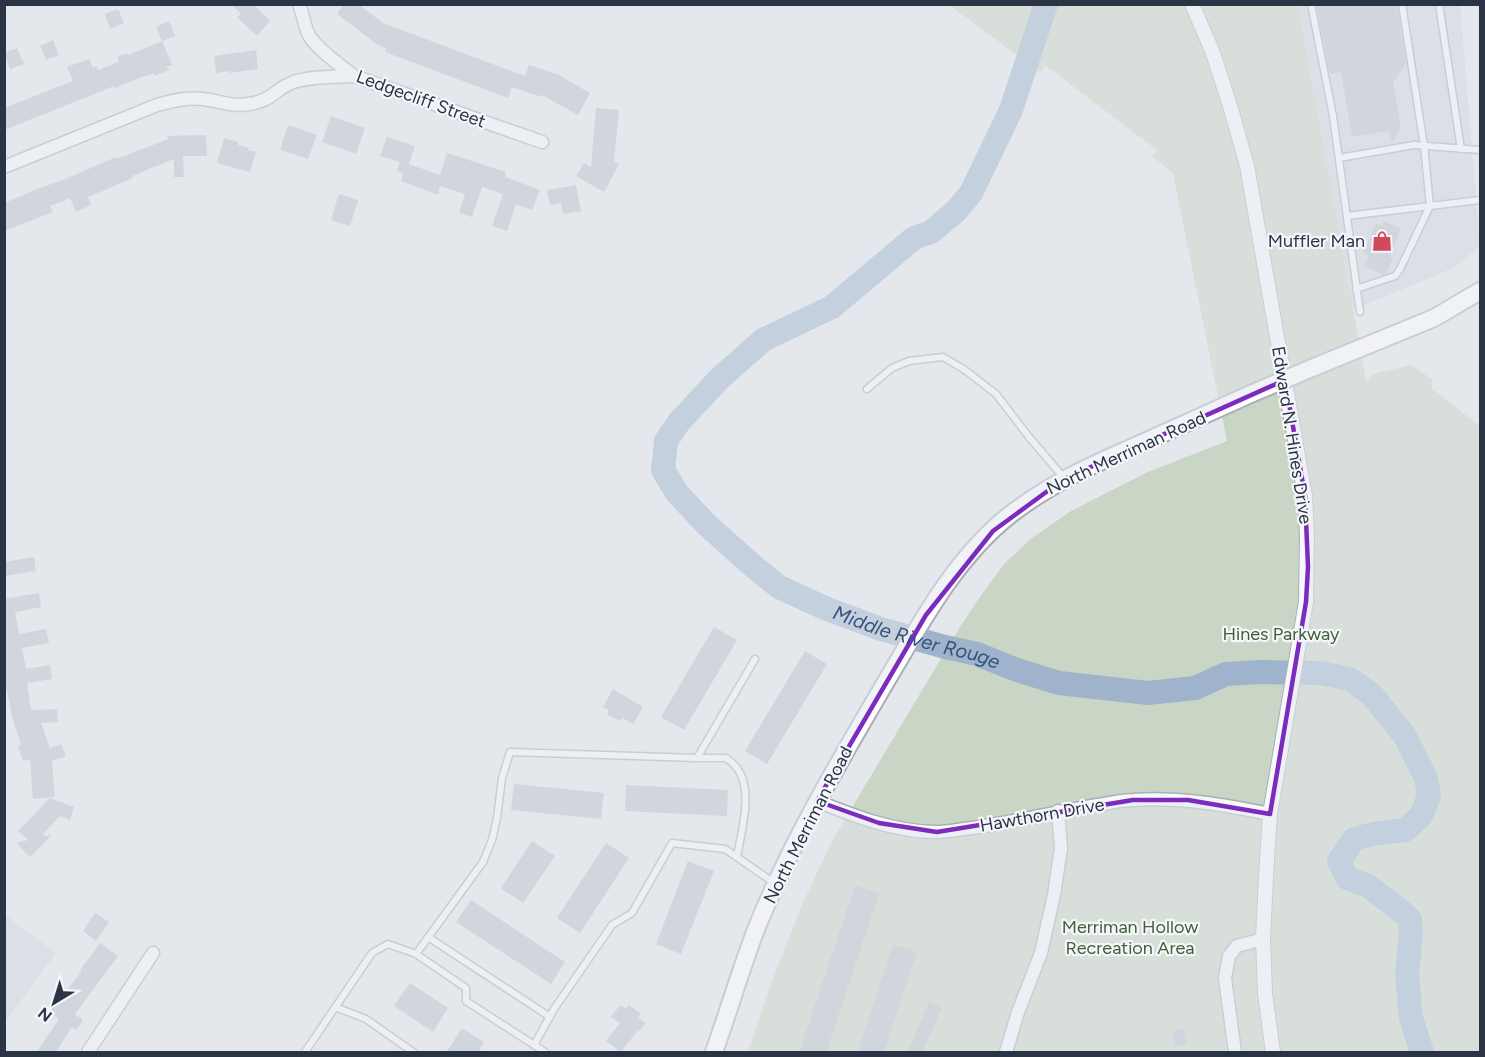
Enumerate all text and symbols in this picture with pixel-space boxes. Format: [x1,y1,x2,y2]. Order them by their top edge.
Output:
street label: Ledgecliff Street [353,65,489,133]
shop icon: Muffler Man [1370,229,1394,253]
place label: Muffler Man [1268,230,1365,252]
street label: Edward N. Hines Drive [1267,345,1317,526]
street label: North Merriman Road [1043,406,1209,500]
water label: Middle River Rouge [830,600,1004,674]
park label: Hines Parkway [1222,623,1340,645]
street label: North Merriman Road [759,743,857,907]
street label: Hawthorn Drive [978,793,1106,837]
park label: Merriman Hollow Recreation Area [1062,916,1198,959]
north arrow [24,973,84,1033]
text: N [34,1003,56,1026]

